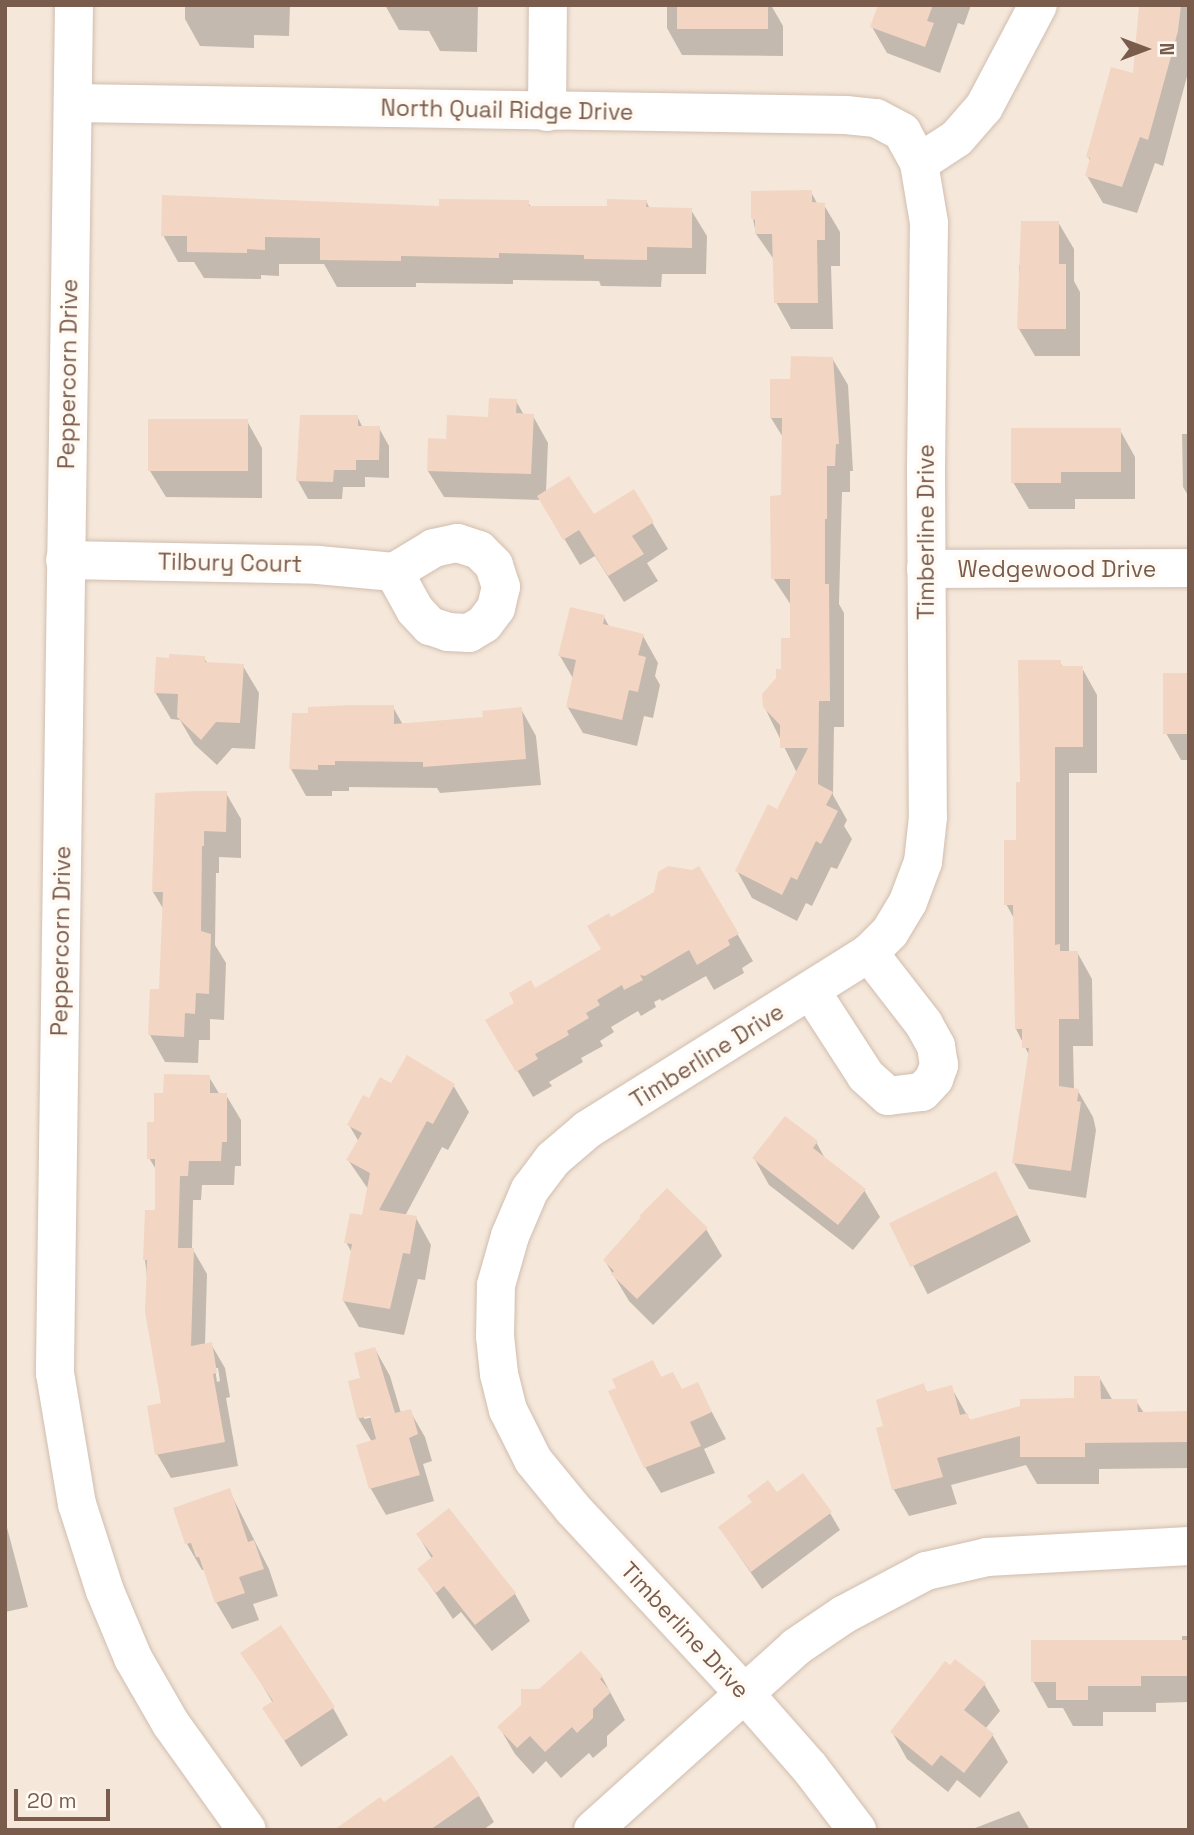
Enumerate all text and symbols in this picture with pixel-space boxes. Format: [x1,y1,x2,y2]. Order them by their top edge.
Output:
north arrow [1110,14,1180,84]
text: N [1154,43,1179,55]
street label: North Quail Ridge Drive [380,94,634,126]
street label: Peppercorn Drive [53,279,83,469]
street label: Timberline Drive [912,444,940,620]
street label: Tilbury Court [158,548,302,578]
street label: Wedgewood Drive [958,555,1156,583]
street label: Peppercorn Drive [46,846,76,1036]
street label: Timberline Drive [625,998,789,1114]
street label: Timberline Drive [615,1556,755,1704]
scale bar [18,1776,114,1820]
text: 20 m [27,1787,77,1814]

